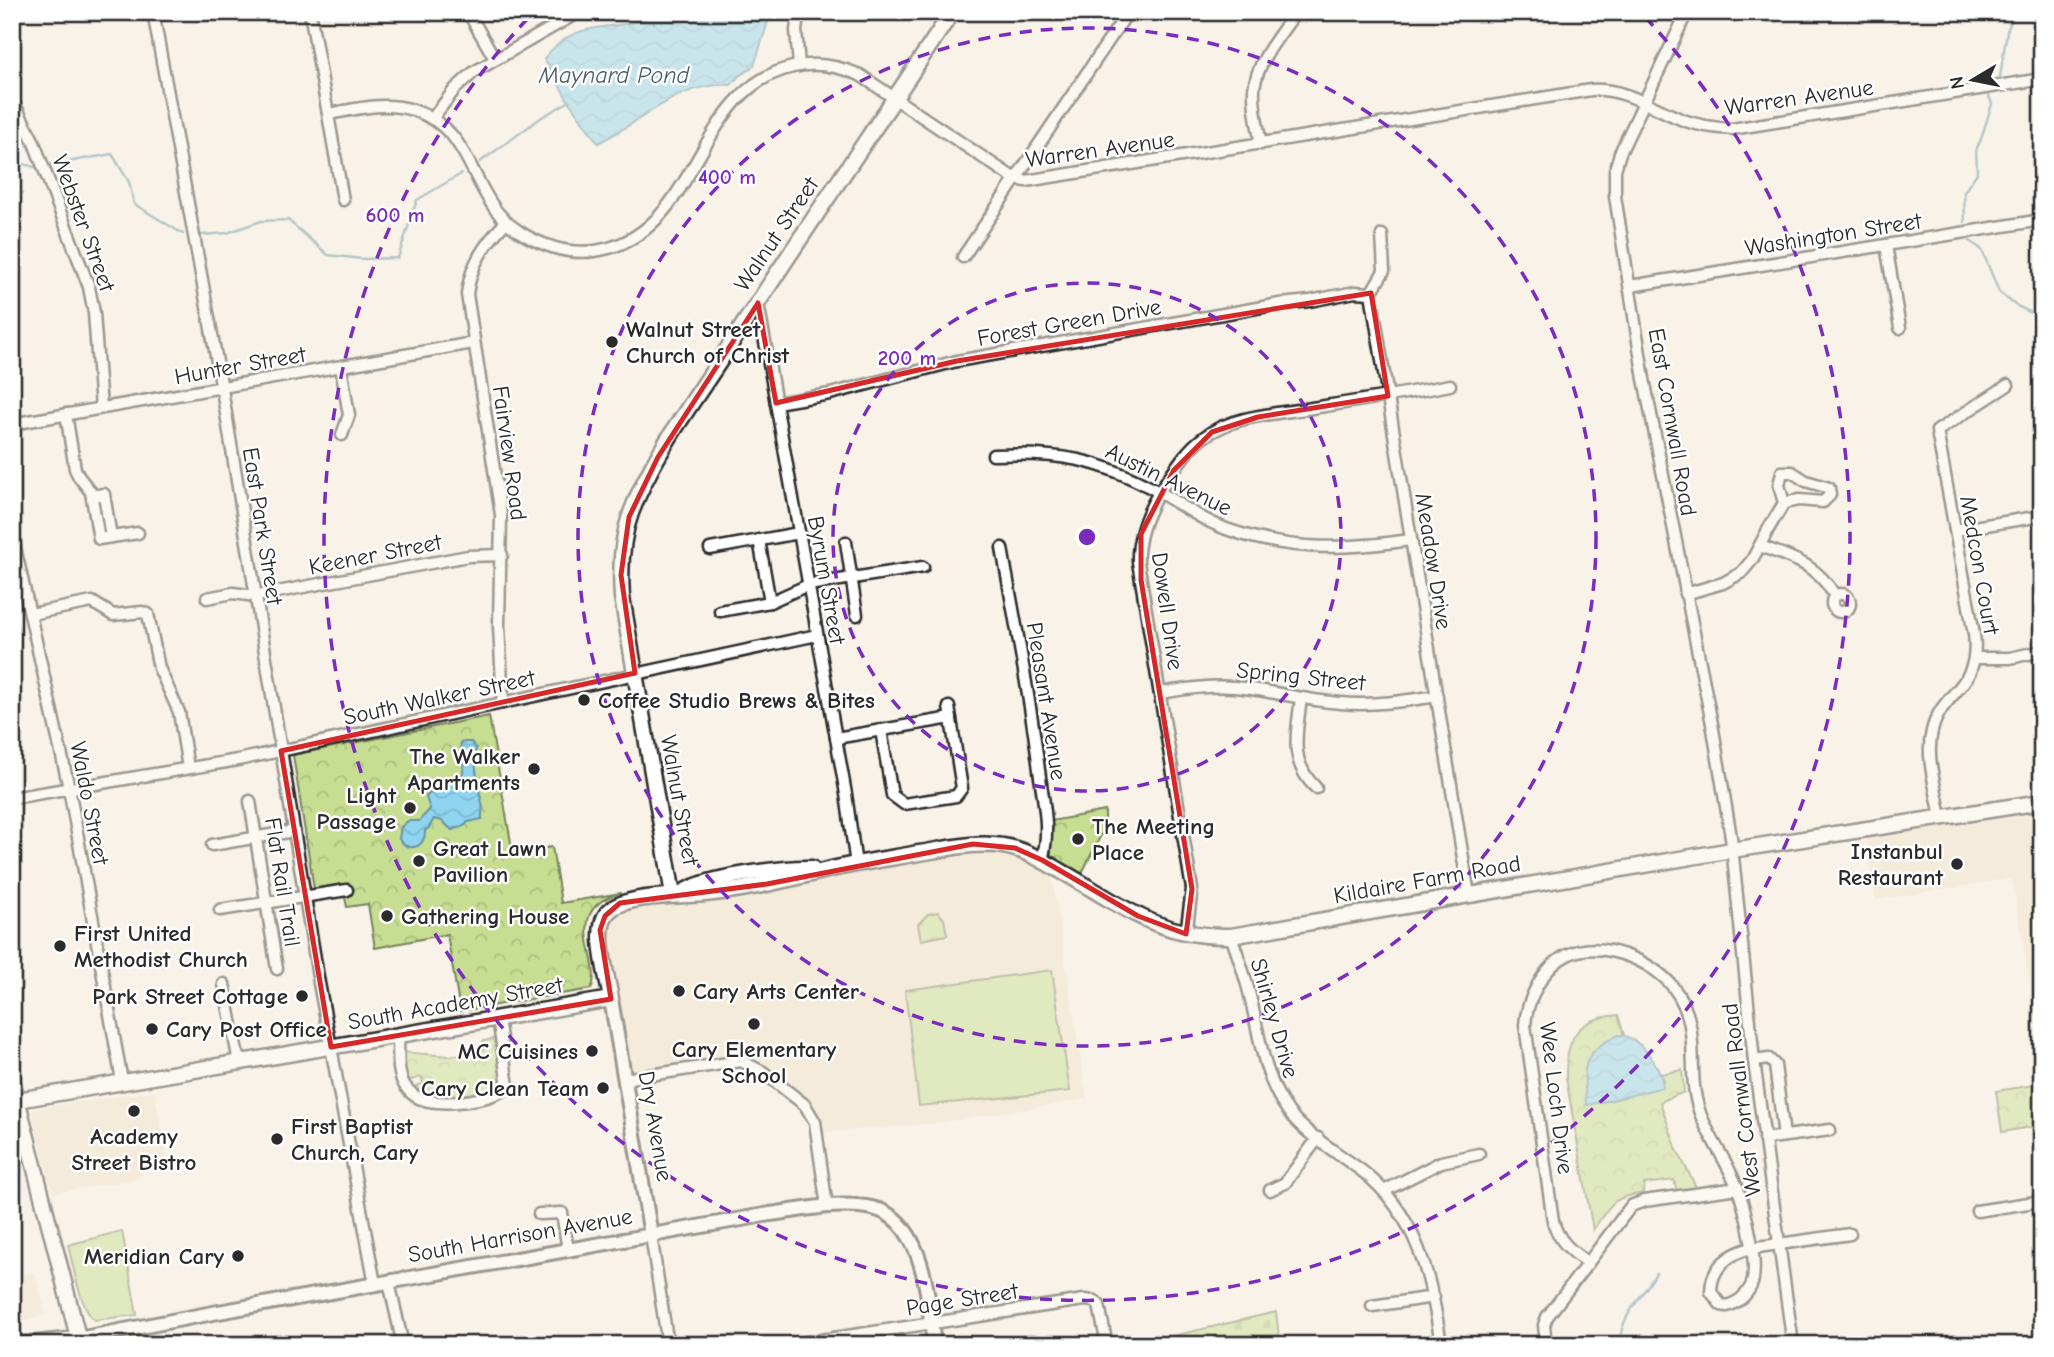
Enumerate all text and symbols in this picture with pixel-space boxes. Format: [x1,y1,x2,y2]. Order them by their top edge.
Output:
north arrow [1938,46,2008,116]
water label: Maynard Pond [538,61,691,89]
street label: Warren Avenue [1723,74,1875,121]
text: N [1945,75,1969,91]
street label: Warren Avenue [1024,126,1176,173]
street label: Webster Street [46,151,121,297]
text: 400 m [698,165,756,189]
street label: Walnut Street [728,171,825,296]
text: 600 m [365,203,425,227]
street label: Washington Street [1743,207,1925,262]
street label: Forest Green Drive [975,293,1163,352]
place label: Walnut Street Church of Christ [626,316,790,369]
street label: East Cornwall Road [1643,326,1702,518]
marker: Walnut Street Church of Christ [604,334,620,350]
street label: Hunter Street [172,340,309,390]
text: 200 m [878,346,936,370]
street label: Fairview Road [487,384,532,522]
street label: Austin Avenue [1101,437,1236,522]
street label: East Park Street [237,445,288,608]
street label: Meadow Drive [1409,491,1458,631]
street label: Medcon Court [1954,494,2005,638]
street label: Byrum Street [802,514,851,648]
centre of rings [1075,525,1099,549]
street label: Keener Street [306,528,445,581]
street label: Dowell Drive [1146,550,1189,672]
street label: Pleasant Avenue [1021,620,1072,782]
street label: Spring Street [1235,656,1368,697]
street label: South Walker Street [341,664,539,731]
place label: Coffee Studio Brews & Bites [598,687,875,714]
marker: Coffee Studio Brews & Bites [576,692,592,708]
street label: Walnut Street [655,733,704,869]
street label: Waldo Street [64,739,115,868]
place label: The Walker Apartments [407,743,521,796]
marker: The Walker Apartments [526,761,542,777]
place label: Light Passage [316,782,396,835]
marker: Light Passage [402,800,418,816]
place label: The Meeting Place [1092,813,1215,866]
street label: Flat Rail Trail [259,816,306,949]
marker: The Meeting Place [1070,831,1086,847]
place label: Great Lawn Pavilion [433,835,547,888]
place label: Instanbul Restaurant [1838,838,1943,891]
street label: Kildaire Farm Road [1331,850,1523,909]
marker: Great Lawn Pavilion [411,853,427,869]
marker: Instanbul Restaurant [1949,856,1965,872]
place label: Gathering House [401,903,569,930]
marker: Gathering House [379,908,395,924]
place label: First United Methodist Church [74,920,248,973]
marker: First United Methodist Church [52,938,68,954]
street label: Shirley Drive [1245,955,1305,1081]
street label: South Academy Street [345,971,566,1036]
place label: Cary Arts Center [693,978,860,1005]
place label: Park Street Cottage [92,983,288,1010]
marker: Cary Arts Center [671,983,687,999]
marker: Park Street Cottage [294,988,310,1004]
street label: West Cornwall Road [1716,1002,1767,1198]
place label: Cary Post Office [166,1016,327,1043]
marker: Cary Elementary School [746,1016,762,1032]
street label: Wee Loch Drive [1534,1020,1579,1176]
marker: Cary Post Office [144,1021,160,1037]
place label: Cary Elementary School [672,1036,837,1089]
place label: MC Cuisines [458,1038,578,1065]
marker: MC Cuisines [584,1043,600,1059]
street label: Dry Avenue [633,1069,678,1183]
place label: Cary Clean Team [421,1075,589,1102]
marker: Cary Clean Team [595,1080,611,1096]
marker: Academy Street Bistro [126,1103,142,1119]
place label: First Baptist Church, Cary [291,1113,419,1166]
place label: Academy Street Bistro [72,1123,197,1176]
marker: First Baptist Church, Cary [269,1131,285,1147]
street label: South Harrison Avenue [406,1202,634,1269]
place label: Meridian Cary [84,1243,224,1270]
marker: Meridian Cary [230,1248,246,1264]
street label: Page Street [904,1277,1021,1322]

